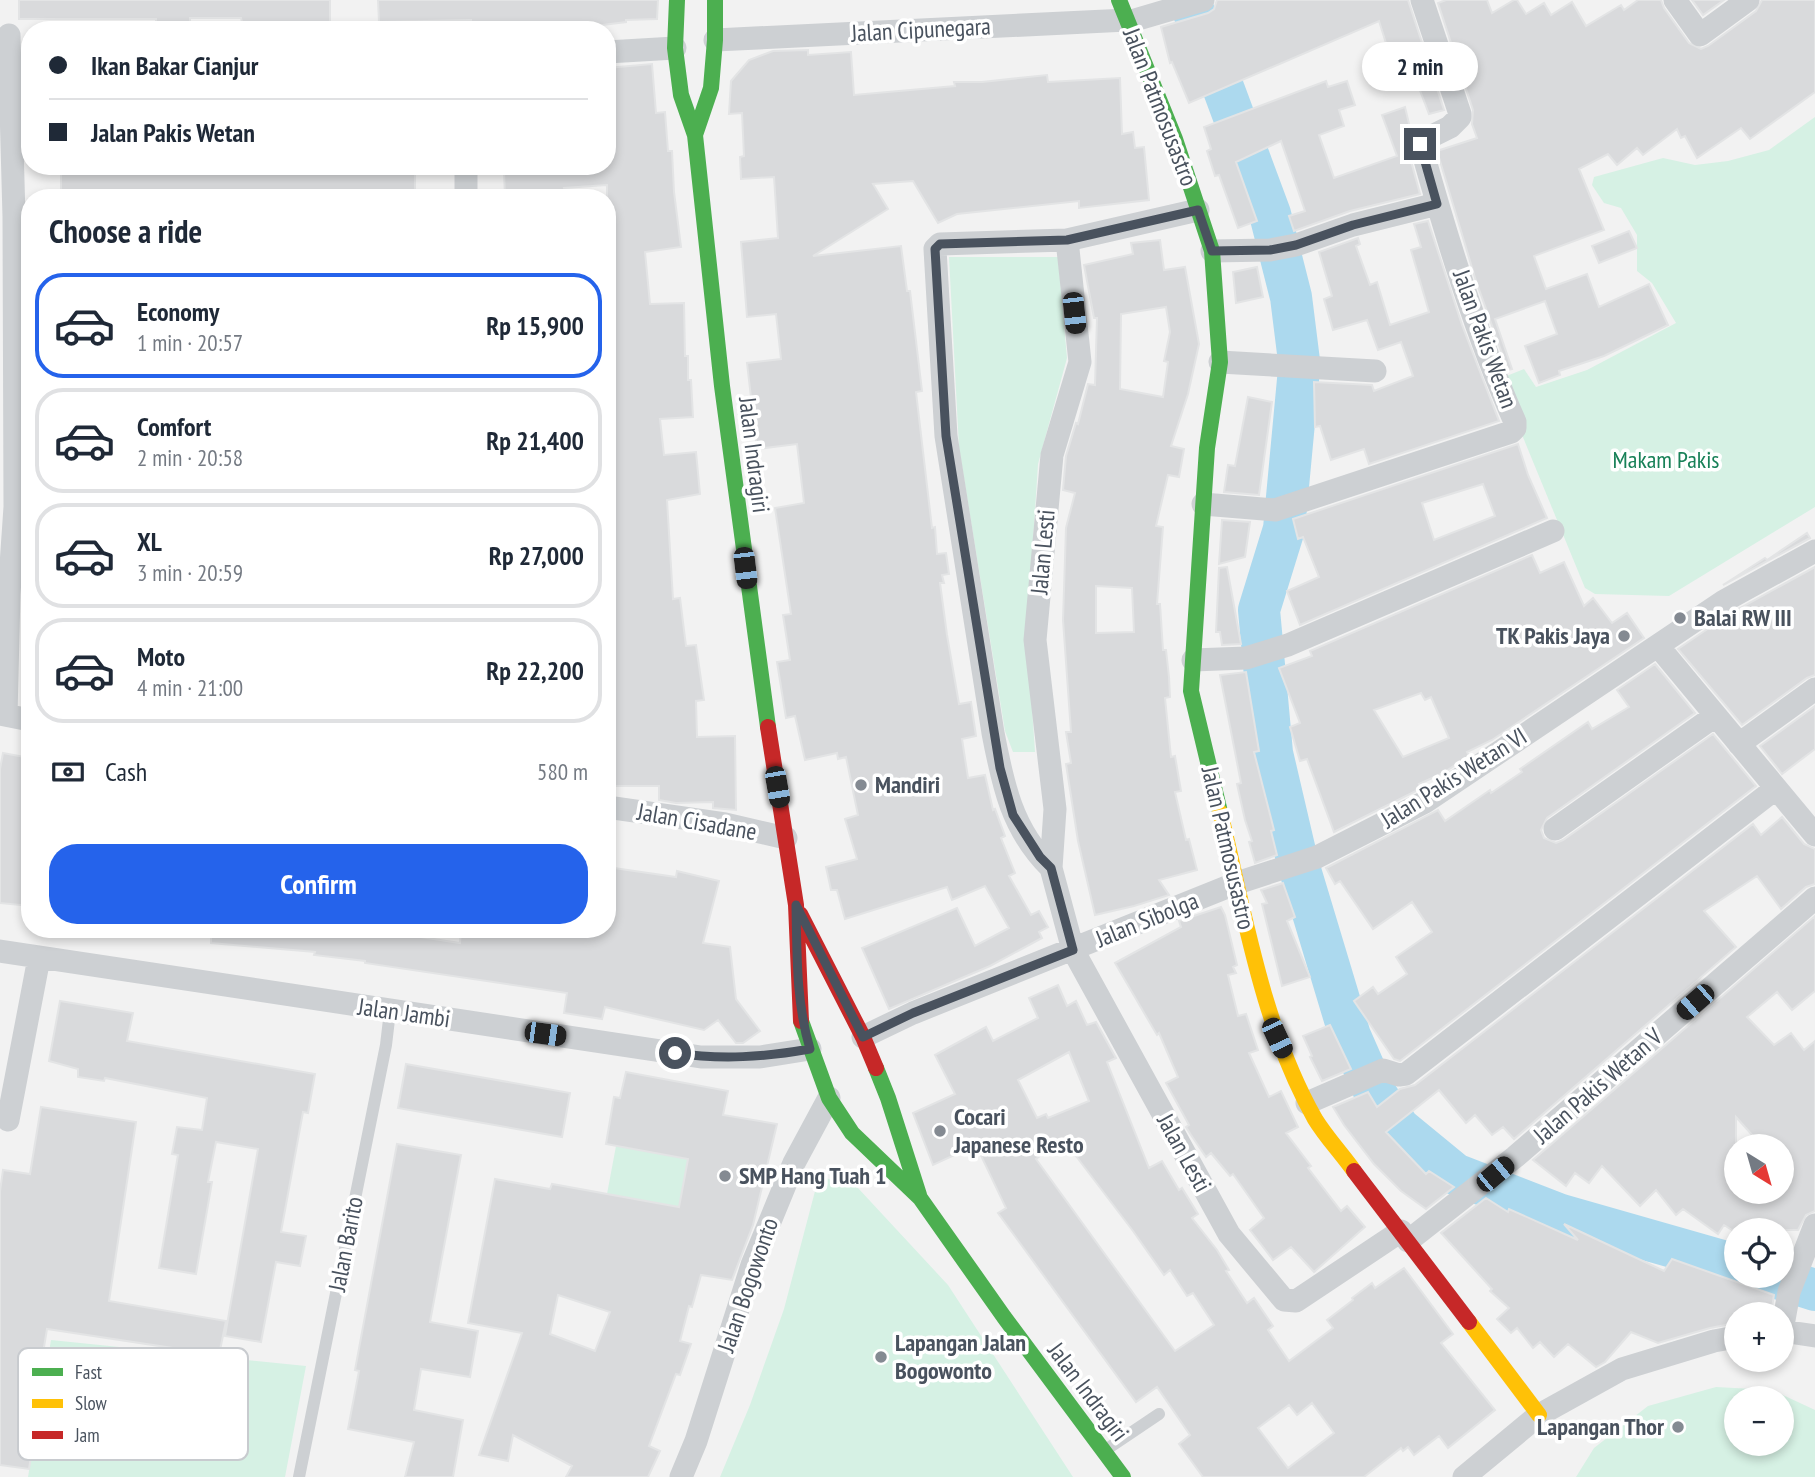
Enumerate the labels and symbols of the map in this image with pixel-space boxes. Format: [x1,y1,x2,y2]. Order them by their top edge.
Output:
street label: Jalan Cipunegara [849,10,992,49]
street label: Jalan Patmosusastro [1116,23,1205,190]
callout: 2 min [1362,43,1478,92]
route end [1404,128,1436,160]
street label: Jalan Pakis Wetan [1446,264,1525,412]
car [1062,291,1087,335]
street label: Jalan Indragiri [732,394,777,515]
park label: Makam Pakis [1613,444,1719,475]
street label: Jalan Lesti [1023,508,1062,597]
car [733,546,758,590]
place label: Balai RW III [1694,602,1792,633]
marker: Balai RW III [1672,610,1688,626]
place label: TK Pakis Jaya [1496,620,1610,651]
marker: TK Pakis Jaya [1616,628,1632,644]
street label: Jalan Pakis Wetan VI [1374,720,1533,835]
street label: Jalan Patmosusastro [1194,762,1262,932]
car [764,764,791,810]
place label: Mandiri [875,769,940,800]
marker: Mandiri [853,777,869,793]
street label: Jalan Cisadane [634,796,759,847]
street label: Jalan Sibolga [1090,885,1203,955]
car [1673,980,1718,1024]
street label: Jalan Jambi [355,991,452,1034]
car [1259,1015,1296,1061]
car [523,1021,568,1047]
street label: Jalan Pakis Wetan V [1526,1021,1669,1151]
route start [659,1037,691,1069]
place label: Cocari Japanese Resto [953,1101,1084,1160]
street label: Jalan Lesti [1150,1107,1219,1197]
marker: Cocari Japanese Resto [932,1123,948,1139]
north arrow [1724,1134,1794,1204]
car [1473,1152,1518,1196]
place label: SMP Hang Tuah 1 [739,1160,886,1191]
marker: SMP Hang Tuah 1 [717,1168,733,1184]
street label: Jalan Barito [321,1194,370,1295]
street label: Jalan Bogowonto [710,1214,785,1357]
place label: Lapangan Jalan Bogowonto [895,1327,1026,1386]
street label: Jalan Indragiri [1040,1335,1136,1447]
legend [18,1348,248,1460]
marker: Lapangan Jalan Bogowonto [873,1349,889,1365]
text: Fast [75,1360,103,1384]
text: Slow [75,1391,108,1415]
place label: Lapangan Thor [1537,1411,1665,1442]
marker: Lapangan Thor [1670,1419,1686,1435]
text: Jam [74,1423,100,1447]

